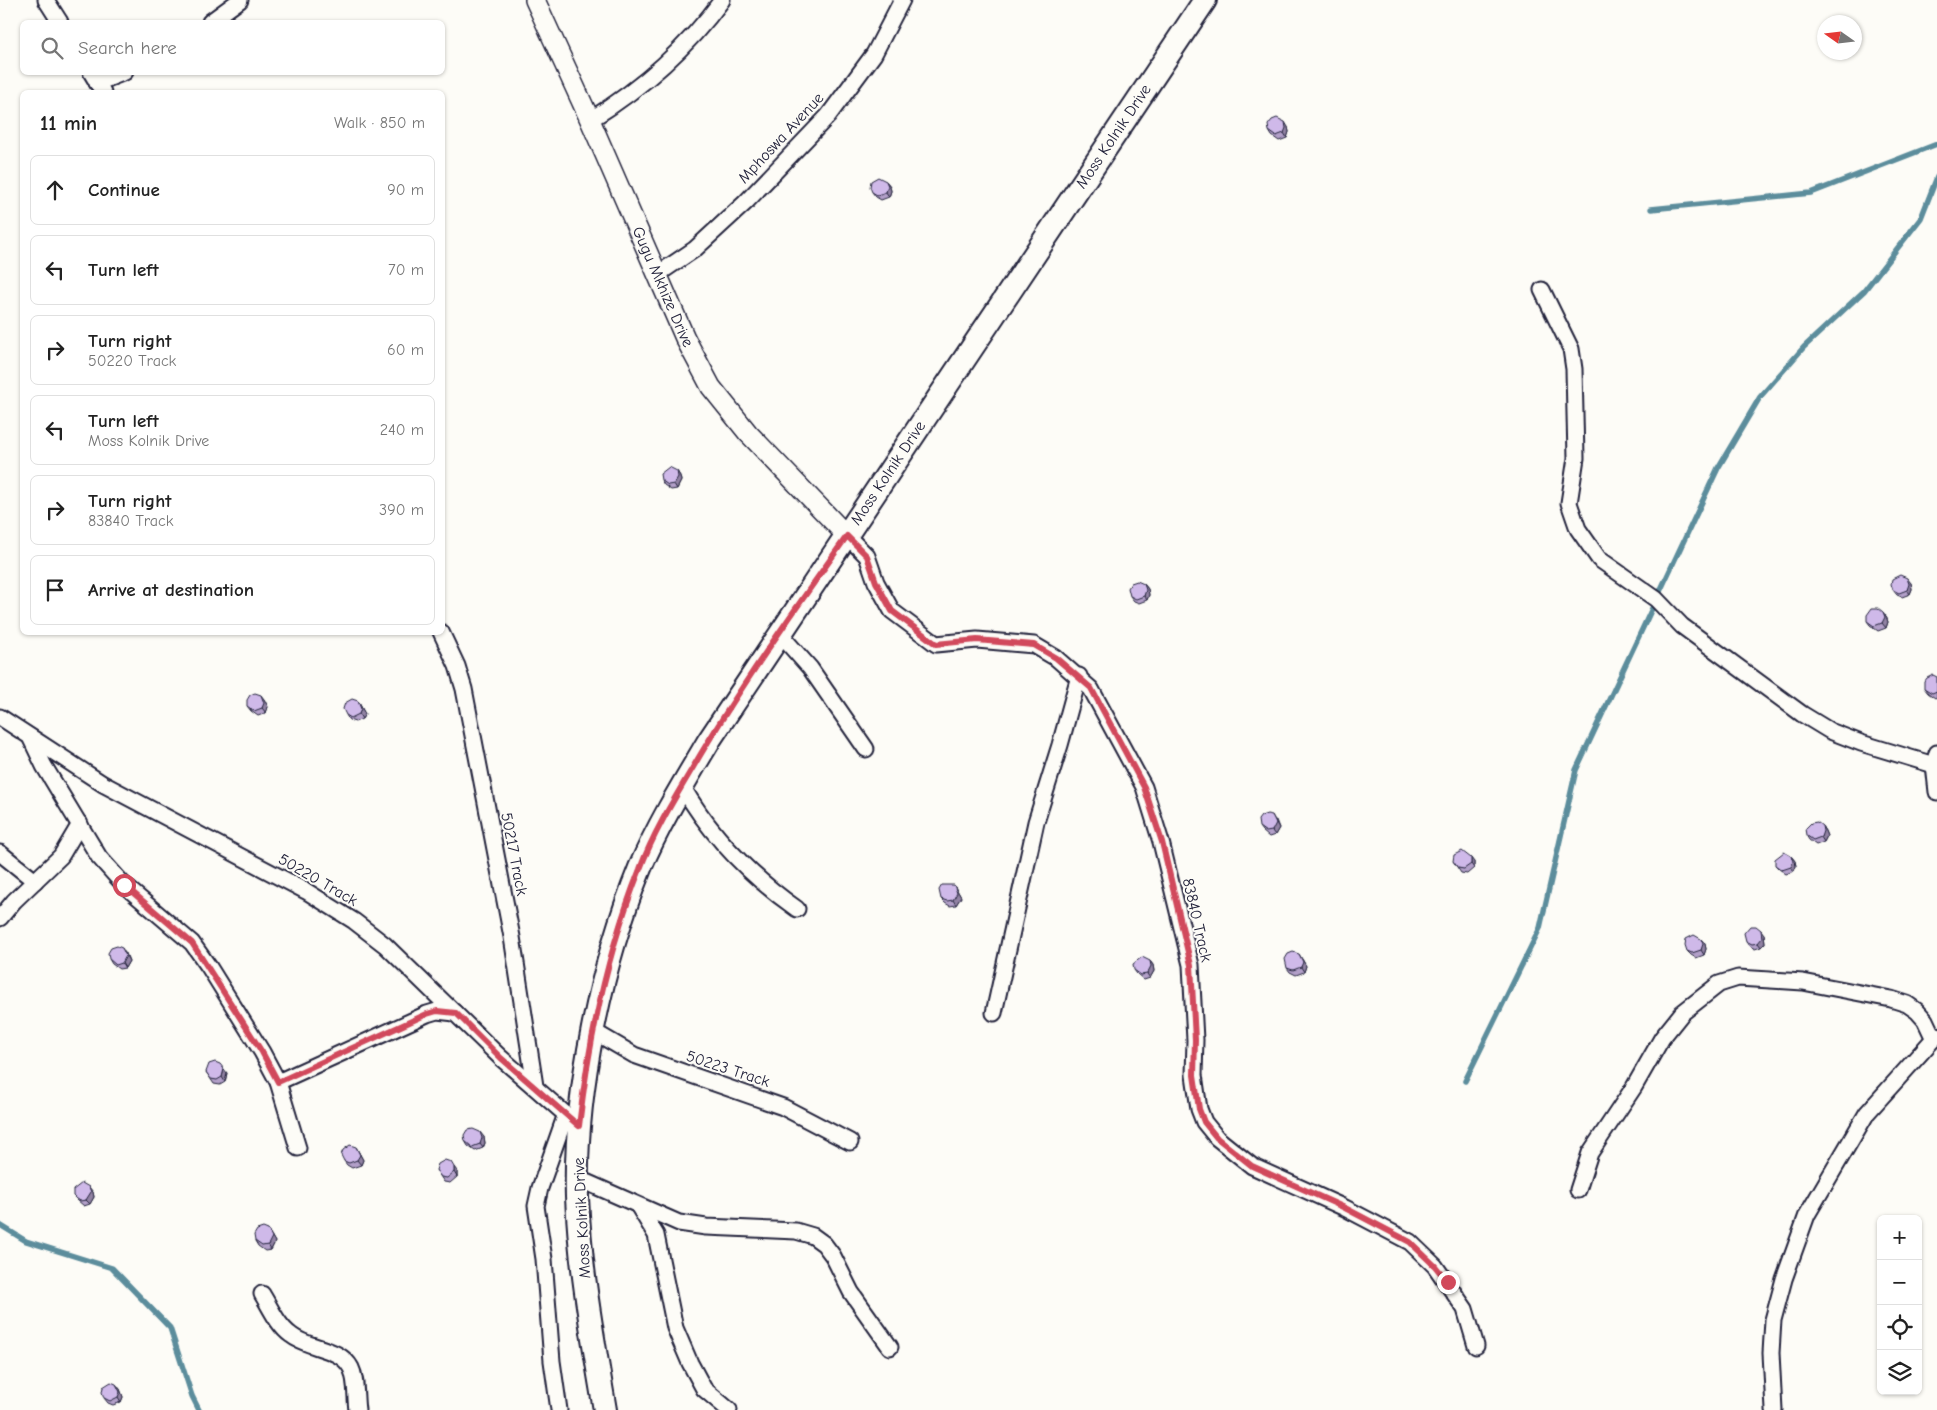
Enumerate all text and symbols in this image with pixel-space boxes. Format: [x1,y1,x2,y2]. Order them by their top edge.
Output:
north arrow [1817,15,1862,60]
search box [20,20,445,75]
icon: search [38,34,66,62]
text: Search here [78,37,177,59]
street label: Moss Kolnik Drive [1072,81,1155,192]
street label: Mphoswa Avenue [734,89,828,187]
text: 11 min [40,111,97,135]
text: Walk · 850 m [334,114,425,132]
icon: ahead [41,176,69,204]
text: Continue [88,179,160,201]
text: 90 m [387,181,424,199]
street label: Gugu Mkhize Drive [629,224,697,350]
icon: left [41,256,69,284]
text: Turn left [88,259,159,281]
text: 70 m [388,261,424,279]
text: Turn right [88,330,172,352]
icon: right [41,336,69,364]
text: 60 m [387,341,424,359]
text: 50220 Track [88,352,176,370]
text: Turn left [88,410,159,432]
icon: left [41,416,69,444]
street label: Moss Kolnik Drive [847,418,929,529]
text: 240 m [380,421,424,439]
text: Moss Kolnik Drive [88,432,209,450]
text: Turn right [88,490,172,512]
icon: right [41,496,69,524]
text: 390 m [379,501,424,519]
text: 83840 Track [88,512,174,530]
icon: arrive [41,576,69,604]
text: Arrive at destination [88,579,254,601]
street label: 50217 Track [497,811,531,897]
street label: 50220 Track [275,850,361,910]
route start [113,874,136,897]
street label: 83840 Track [1179,876,1215,964]
street label: 50223 Track [684,1047,772,1091]
street label: Moss Kolnik Drive [570,1157,594,1279]
map controls [1877,1215,1922,1395]
button: + [1877,1215,1922,1260]
button: − [1877,1260,1922,1305]
route end [1437,1271,1460,1294]
button: locate [1877,1305,1922,1350]
button: layers [1877,1350,1922,1395]

